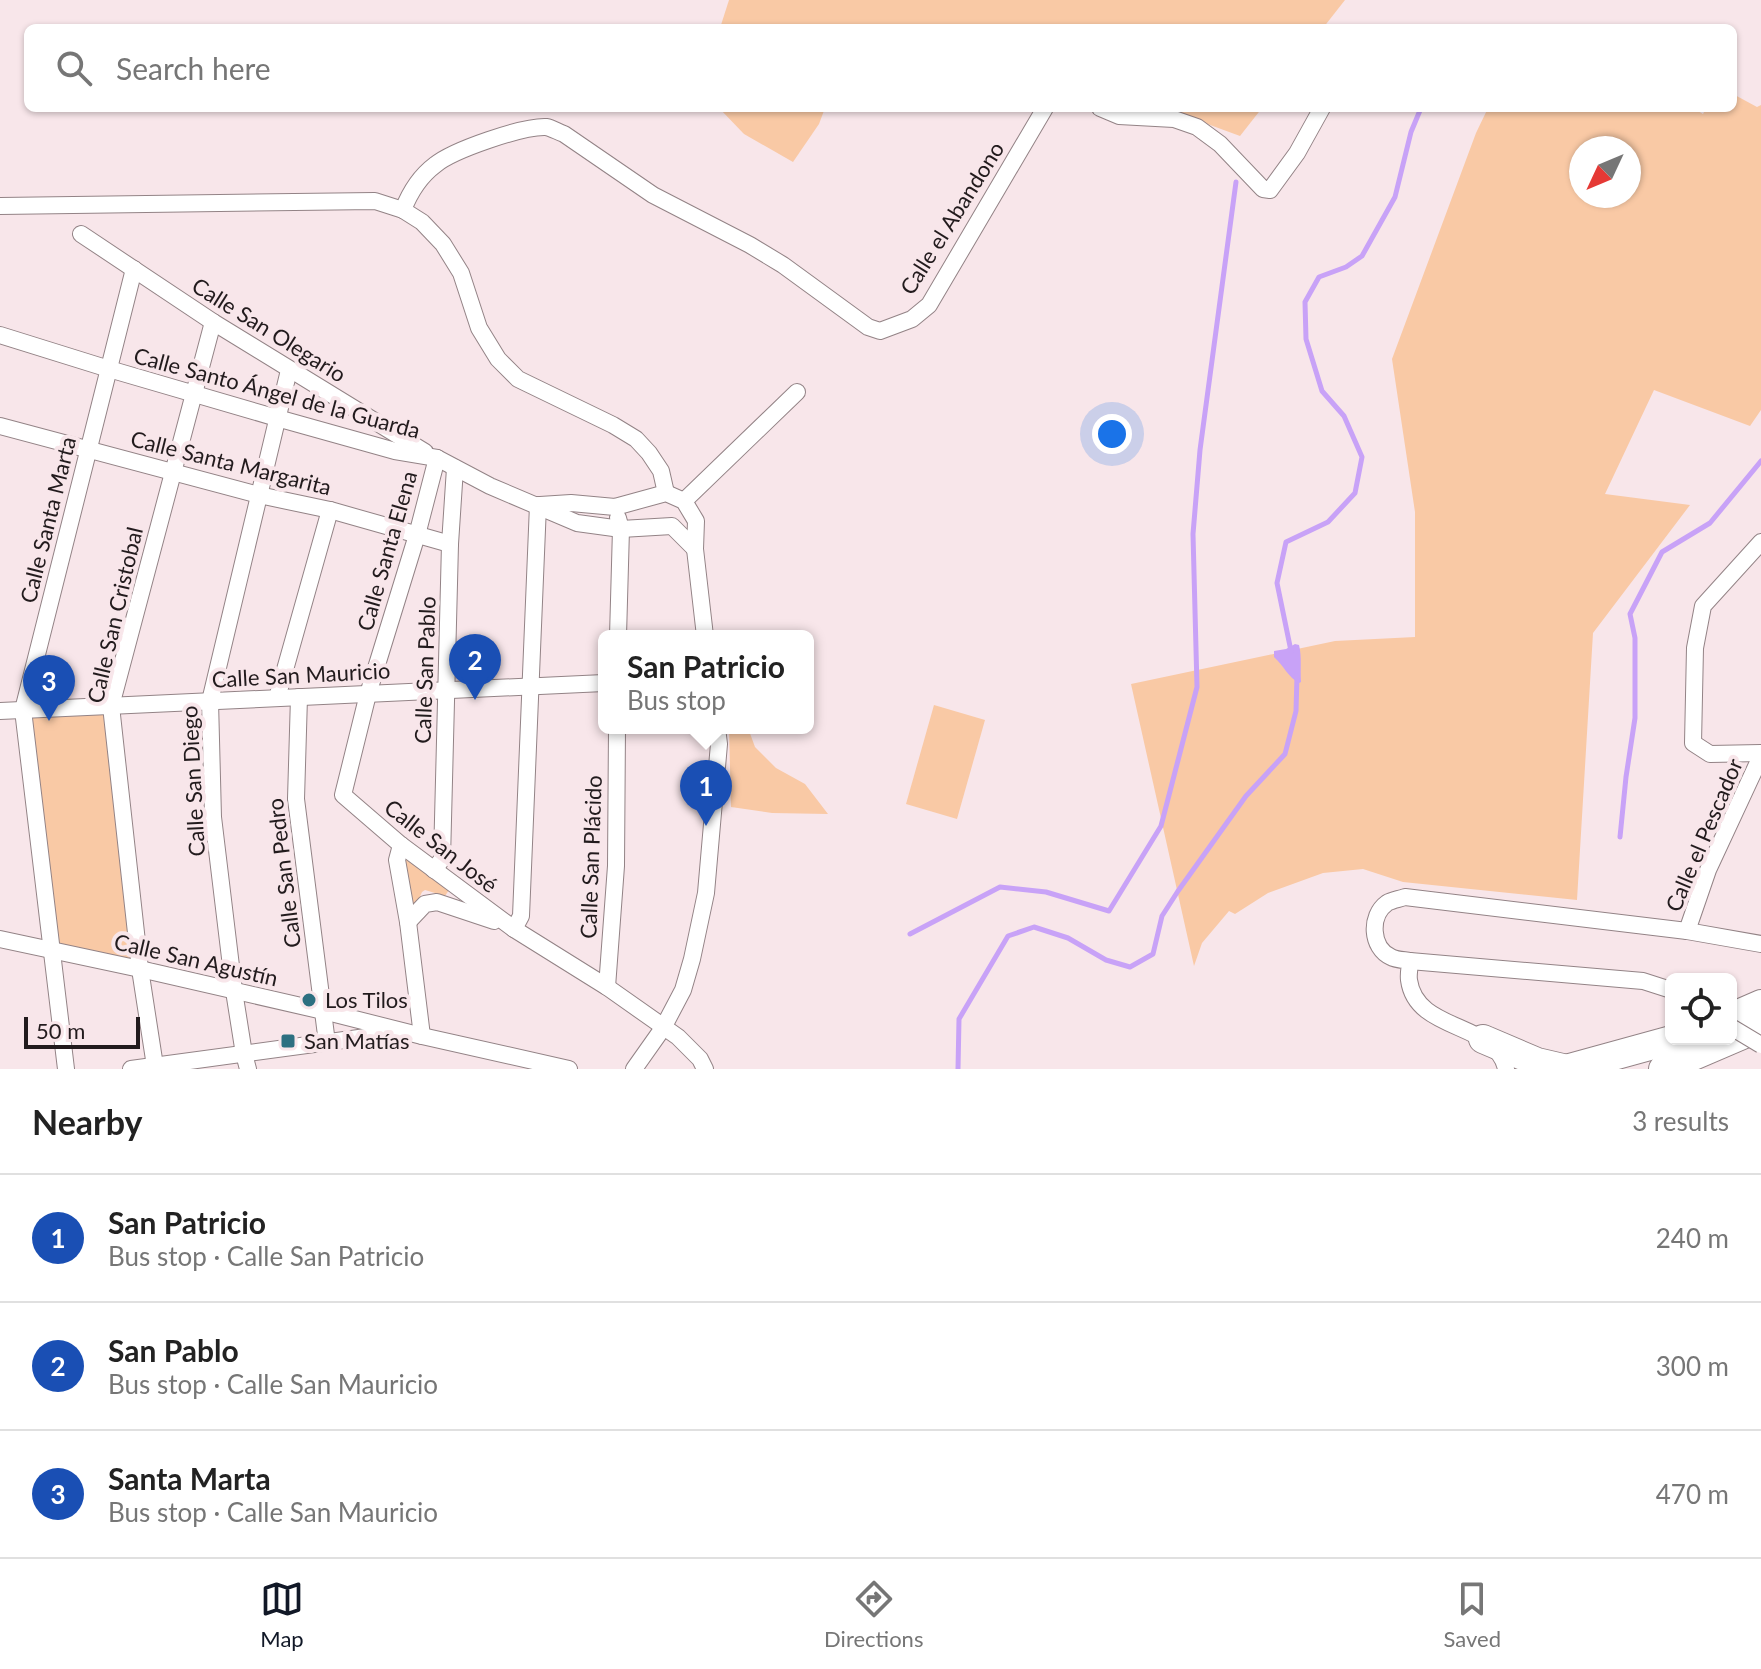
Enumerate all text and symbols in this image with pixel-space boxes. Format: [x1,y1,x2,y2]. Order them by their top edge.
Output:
search box [24,24,1737,112]
icon: search [52,46,96,90]
text: Search here [116,50,271,86]
street label: Calle el Abandono [894,136,1009,299]
north arrow [1569,136,1641,208]
street label: Calle San Olegario [187,271,351,388]
street label: Calle Santo Ángel de la Guarda [131,341,423,444]
your location [1092,414,1132,454]
street label: Calle Santa Margarita [128,425,334,501]
street label: Calle Santa Marta [14,434,81,606]
street label: Calle Santa Elena [351,468,422,634]
street label: Calle San Cristobal [81,524,148,706]
street label: Calle San Pablo [408,596,441,744]
popup [598,630,814,734]
pin: 2 [449,634,501,700]
text: San Patricio [627,648,785,684]
pin: 3 [23,655,75,721]
street label: Calle San Mauricio [211,656,391,693]
text: Bus stop [627,684,726,716]
street label: Calle San Diego [175,705,210,857]
street label: Calle el Pescador [1659,754,1748,915]
pin: 1 [680,760,732,826]
street label: Calle San Plácido [574,775,607,939]
street label: Calle San José [380,793,503,898]
street label: Calle San Pedro [261,797,306,949]
street label: Calle San Agustín [112,928,281,991]
map controls [1665,973,1737,1045]
button: locate [1665,973,1737,1045]
place label: Los Tilos [325,986,408,1013]
marker: Los Tilos [300,991,318,1009]
scale bar [24,1013,140,1049]
text: 50 m [36,1017,85,1044]
place label: San Matías [304,1027,410,1054]
marker: San Matías [279,1032,297,1050]
text: Nearby [32,1101,143,1142]
text: 3 results [1632,1105,1729,1137]
text: San Patricio [108,1204,266,1240]
text: 1 [50,1222,66,1254]
text: 240 m [1656,1222,1729,1254]
text: Bus stop · Calle San Patricio [108,1240,424,1272]
text: San Pablo [108,1332,239,1368]
text: 2 [50,1350,66,1382]
text: 300 m [1656,1350,1729,1382]
text: Bus stop · Calle San Mauricio [108,1368,438,1400]
text: Santa Marta [108,1460,271,1496]
text: 3 [50,1478,66,1510]
text: 470 m [1656,1478,1729,1510]
text: Bus stop · Calle San Mauricio [108,1496,438,1528]
tab: Map [260,1577,304,1652]
tab: Directions [824,1577,923,1652]
tab: Saved [1443,1577,1501,1652]

